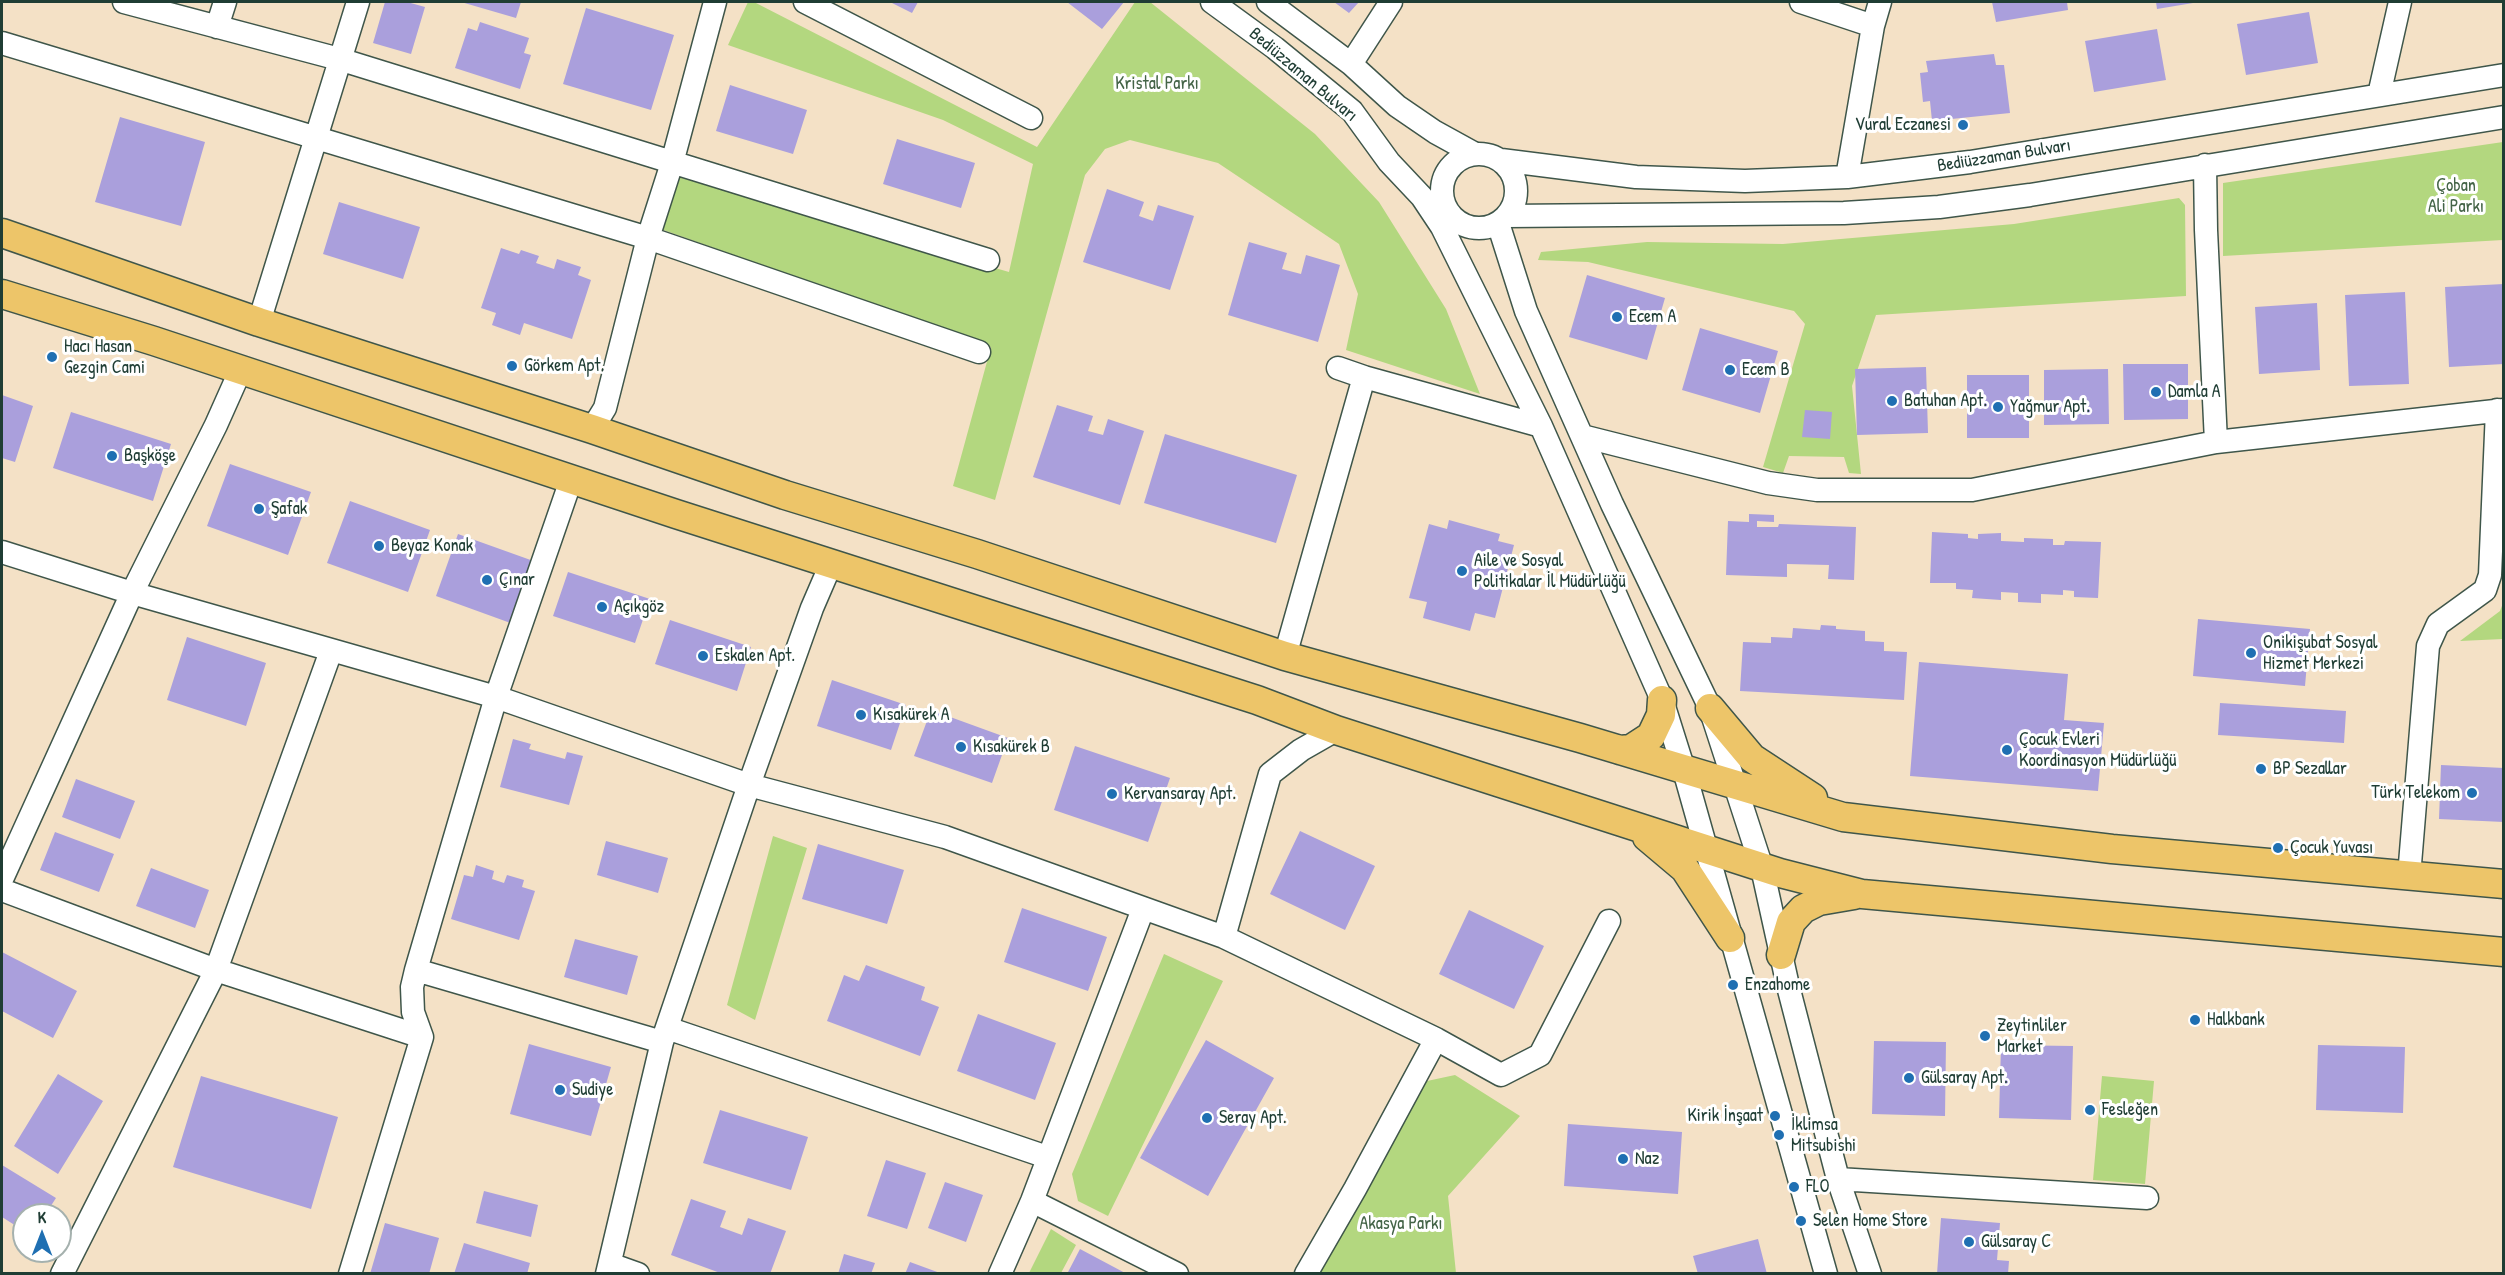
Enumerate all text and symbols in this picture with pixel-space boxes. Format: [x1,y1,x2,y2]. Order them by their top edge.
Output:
street label: Bediüzzaman Bulvarı [1244,23,1362,127]
park label: Kristal Parkı [1115,73,1199,95]
place label: Vural Eczanesi [1855,114,1951,136]
marker: Vural Eczanesi [1956,118,1970,132]
street label: Bediüzzaman Bulvarı [1936,135,2072,177]
park label: Çoban Ali Parkı [2428,175,2484,218]
place label: Ecem A [1629,306,1676,328]
marker: Ecem A [1610,310,1624,324]
place label: Hacı Hasan Gezgin Cami [64,336,145,378]
marker: Hacı Hasan Gezgin Cami [45,350,59,364]
place label: Görkem Apt. [524,355,604,377]
marker: Görkem Apt. [505,359,519,373]
place label: Ecem B [1742,359,1790,381]
marker: Ecem B [1723,363,1737,377]
place label: Damla A [2168,381,2221,403]
marker: Damla A [2149,385,2163,399]
place label: Batuhan Apt. [1904,390,1987,412]
marker: Batuhan Apt. [1885,394,1899,408]
place label: Yağmur Apt. [2010,396,2090,418]
marker: Yağmur Apt. [1991,400,2005,414]
place label: Başköşe [124,445,176,467]
marker: Başköşe [105,449,119,463]
place label: Şafak [271,498,307,520]
marker: Şafak [252,502,266,516]
place label: Beyaz Konak [391,535,473,557]
marker: Beyaz Konak [372,539,386,553]
place label: Aile ve Sosyal Politikalar İl Müdürlüğü [1474,550,1626,592]
marker: Aile ve Sosyal Politikalar İl Müdürlüğü [1455,564,1469,578]
place label: Çınar [499,569,535,591]
marker: Çınar [480,573,494,587]
place label: Açıkgöz [614,596,664,618]
marker: Açıkgöz [595,600,609,614]
place label: Onikişubat Sosyal Hizmet Merkezi [2263,632,2378,674]
place label: Eskalen Apt. [715,645,795,667]
marker: Onikişubat Sosyal Hizmet Merkezi [2244,646,2258,660]
marker: Eskalen Apt. [696,649,710,663]
place label: Kısakürek A [873,704,950,726]
marker: Kısakürek A [854,708,868,722]
place label: Çocuk Evleri Koordinasyon Müdürlüğü [2019,729,2176,771]
place label: Kısakürek B [973,736,1050,758]
marker: Kısakürek B [954,740,968,754]
marker: Çocuk Evleri Koordinasyon Müdürlüğü [2000,743,2014,757]
place label: BP Sezallar [2273,758,2347,780]
marker: BP Sezallar [2254,762,2268,776]
place label: Türk Telekom [2371,782,2460,804]
place label: Kervansaray Apt. [1124,783,1236,805]
marker: Türk Telekom [2465,786,2479,800]
marker: Kervansaray Apt. [1105,787,1119,801]
place label: Çocuk Yuvası [2290,837,2373,859]
marker: Çocuk Yuvası [2271,841,2285,855]
place label: Enzahome [1745,974,1810,996]
marker: Enzahome [1726,978,1740,992]
place label: Halkbank [2207,1009,2265,1031]
marker: Halkbank [2188,1013,2202,1027]
place label: Zeytinliler Market [1997,1015,2067,1058]
marker: Zeytinliler Market [1978,1029,1992,1043]
place label: Gülsaray Apt. [1921,1067,2008,1089]
marker: Gülsaray Apt. [1902,1071,1916,1085]
place label: Sudiye [572,1079,613,1101]
marker: Sudiye [553,1083,567,1097]
place label: Fesleğen [2102,1099,2158,1121]
marker: Fesleğen [2083,1103,2097,1117]
place label: Kirik İnşaat [1687,1105,1763,1127]
place label: Seray Apt. [1219,1107,1287,1129]
marker: Kirik İnşaat [1768,1109,1782,1123]
marker: Seray Apt. [1200,1111,1214,1125]
place label: İklimsa Mitsubishi [1791,1114,1856,1156]
marker: İklimsa Mitsubishi [1772,1128,1786,1142]
place label: Naz [1635,1148,1659,1170]
marker: Naz [1616,1152,1630,1166]
place label: FLO [1806,1176,1829,1198]
marker: FLO [1787,1180,1801,1194]
north arrow [12,1203,72,1263]
text: K [38,1206,46,1228]
place label: Selen Home Store [1813,1210,1928,1232]
park label: Akasya Parkı [1359,1213,1443,1235]
marker: Selen Home Store [1794,1214,1808,1228]
place label: Gülsaray C [1981,1231,2051,1253]
marker: Gülsaray C [1962,1235,1976,1249]

